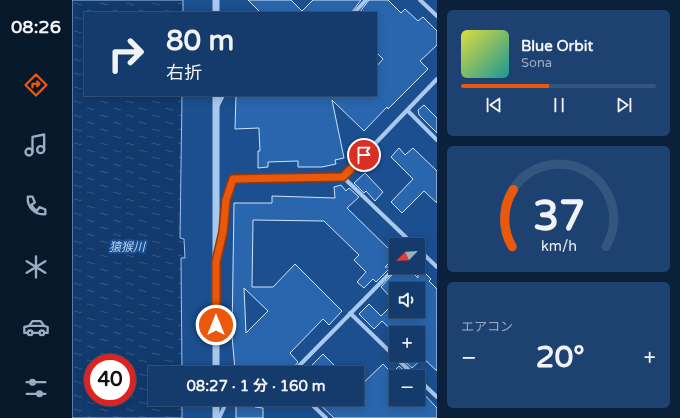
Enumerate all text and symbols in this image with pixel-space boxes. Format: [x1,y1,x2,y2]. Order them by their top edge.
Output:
text: 08:26 [11,16,61,38]
text: 80 m [166,24,234,58]
icon: right [100,28,152,80]
text: Blue Orbit [521,37,593,55]
text: Sona [521,55,552,71]
text: 右折 [166,62,202,84]
icon: directions [22,71,50,99]
icon: previous [483,94,505,116]
icon: pause [548,94,570,116]
icon: next [613,94,635,116]
icon: music [22,131,50,159]
pin [347,138,381,172]
icon: arrive [353,144,375,166]
icon: phone [22,192,50,220]
text: 37 [532,192,585,242]
north arrow [389,238,425,274]
map controls [389,238,425,406]
text: km/h [541,238,576,255]
water label: 猿猴川 [109,240,147,254]
icon: climate [22,253,50,281]
button: sound [389,282,425,318]
position arrow [195,304,237,346]
icon: car [22,313,50,341]
text: エアコン [461,319,513,335]
button: + [389,326,425,362]
text: 20° [536,339,585,376]
text: − [461,345,477,371]
text: + [644,345,656,371]
speed limit sign: 40 [84,354,136,406]
button: − [389,370,425,406]
icon: filters [22,374,50,402]
text: 08:27 · 1 分 · 160 m [186,377,326,395]

